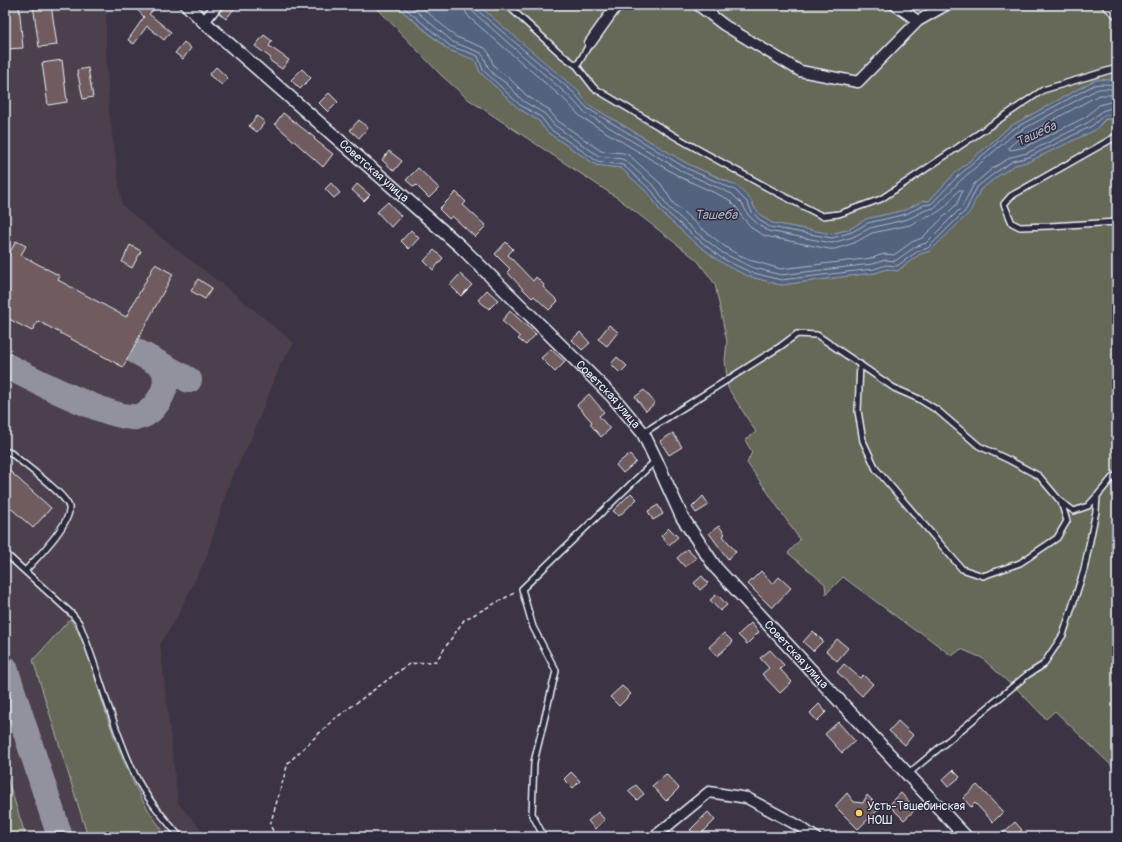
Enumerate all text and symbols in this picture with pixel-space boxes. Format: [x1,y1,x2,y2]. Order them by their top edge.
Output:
water label: Ташеба [1013,117,1059,150]
street label: Советская улица [336,136,412,206]
water label: Ташеба [695,207,738,223]
street label: Советская улица [573,357,644,432]
street label: Советская улица [761,617,832,692]
place label: Усть-Ташебинская НОШ [867,799,965,828]
marker: Усть-Ташебинская НОШ [854,808,864,818]

